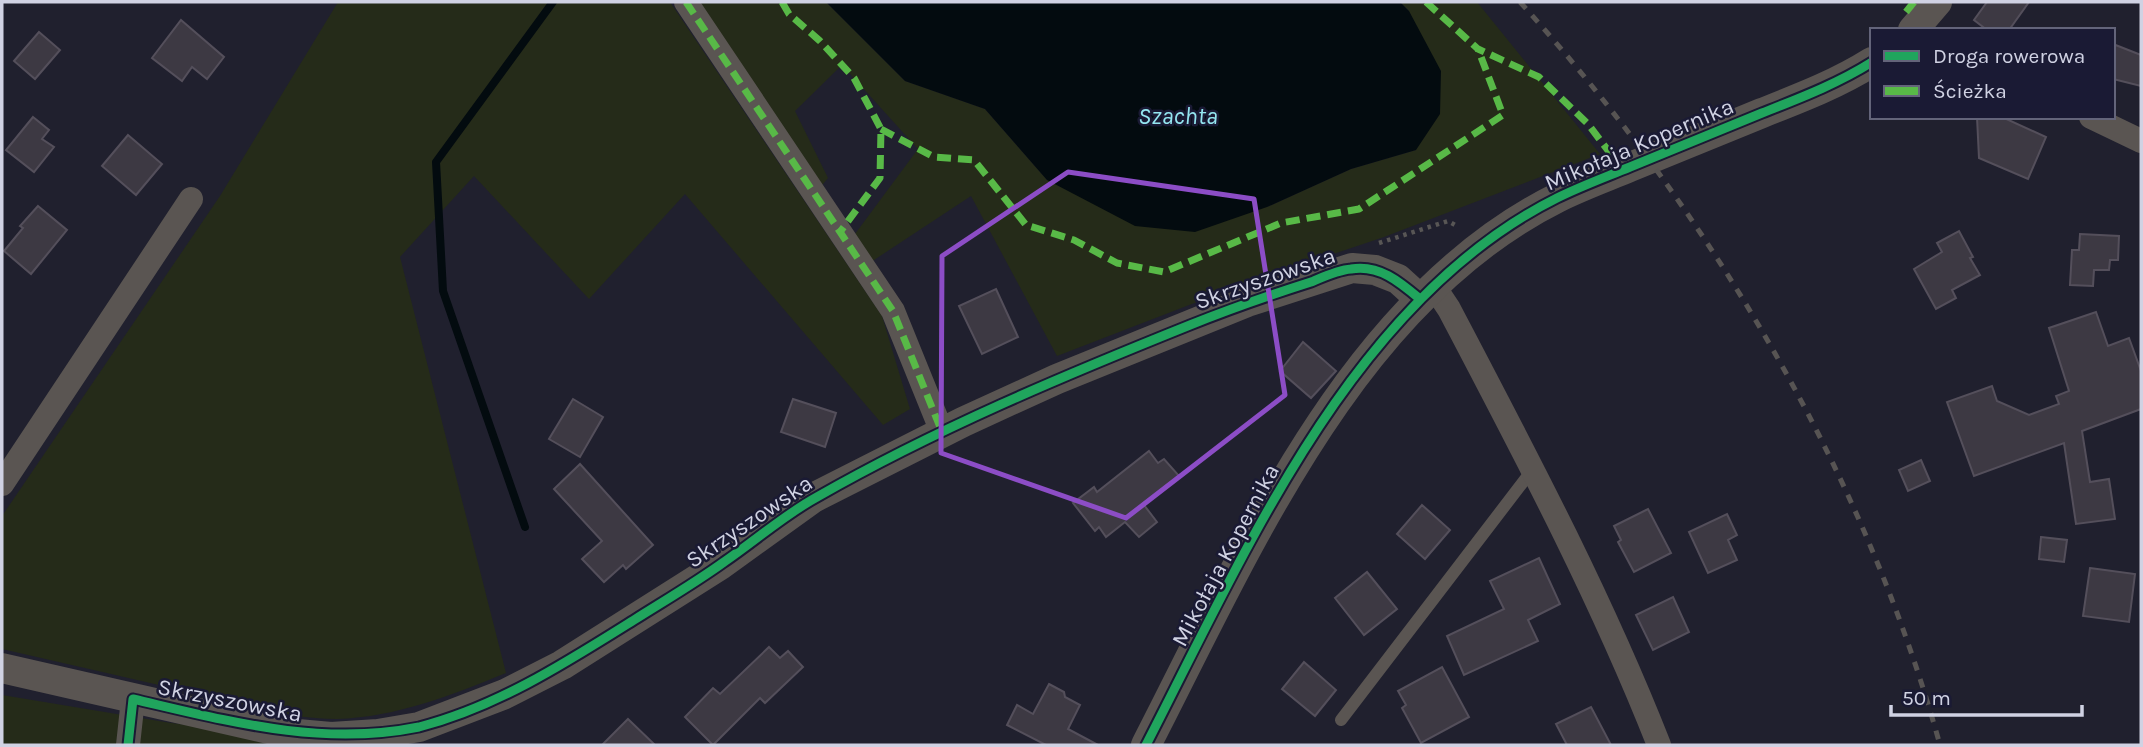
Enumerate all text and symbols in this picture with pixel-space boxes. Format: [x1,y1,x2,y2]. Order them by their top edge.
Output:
legend [1870,28,2115,119]
text: Droga rowerowa [1933,44,2085,68]
text: Ścieżka [1933,79,2007,103]
street label: Mikołaja Kopernika [1541,92,1738,197]
water label: Szachta [1138,102,1218,130]
street label: Skrzyszowska [1191,242,1339,315]
street label: Mikołaja Kopernika [1166,459,1285,651]
street label: Skrzyszowska [681,469,818,574]
street label: Skrzyszowska [155,673,305,728]
scale bar [1891,674,2082,718]
text: 50 m [1902,686,1951,710]

